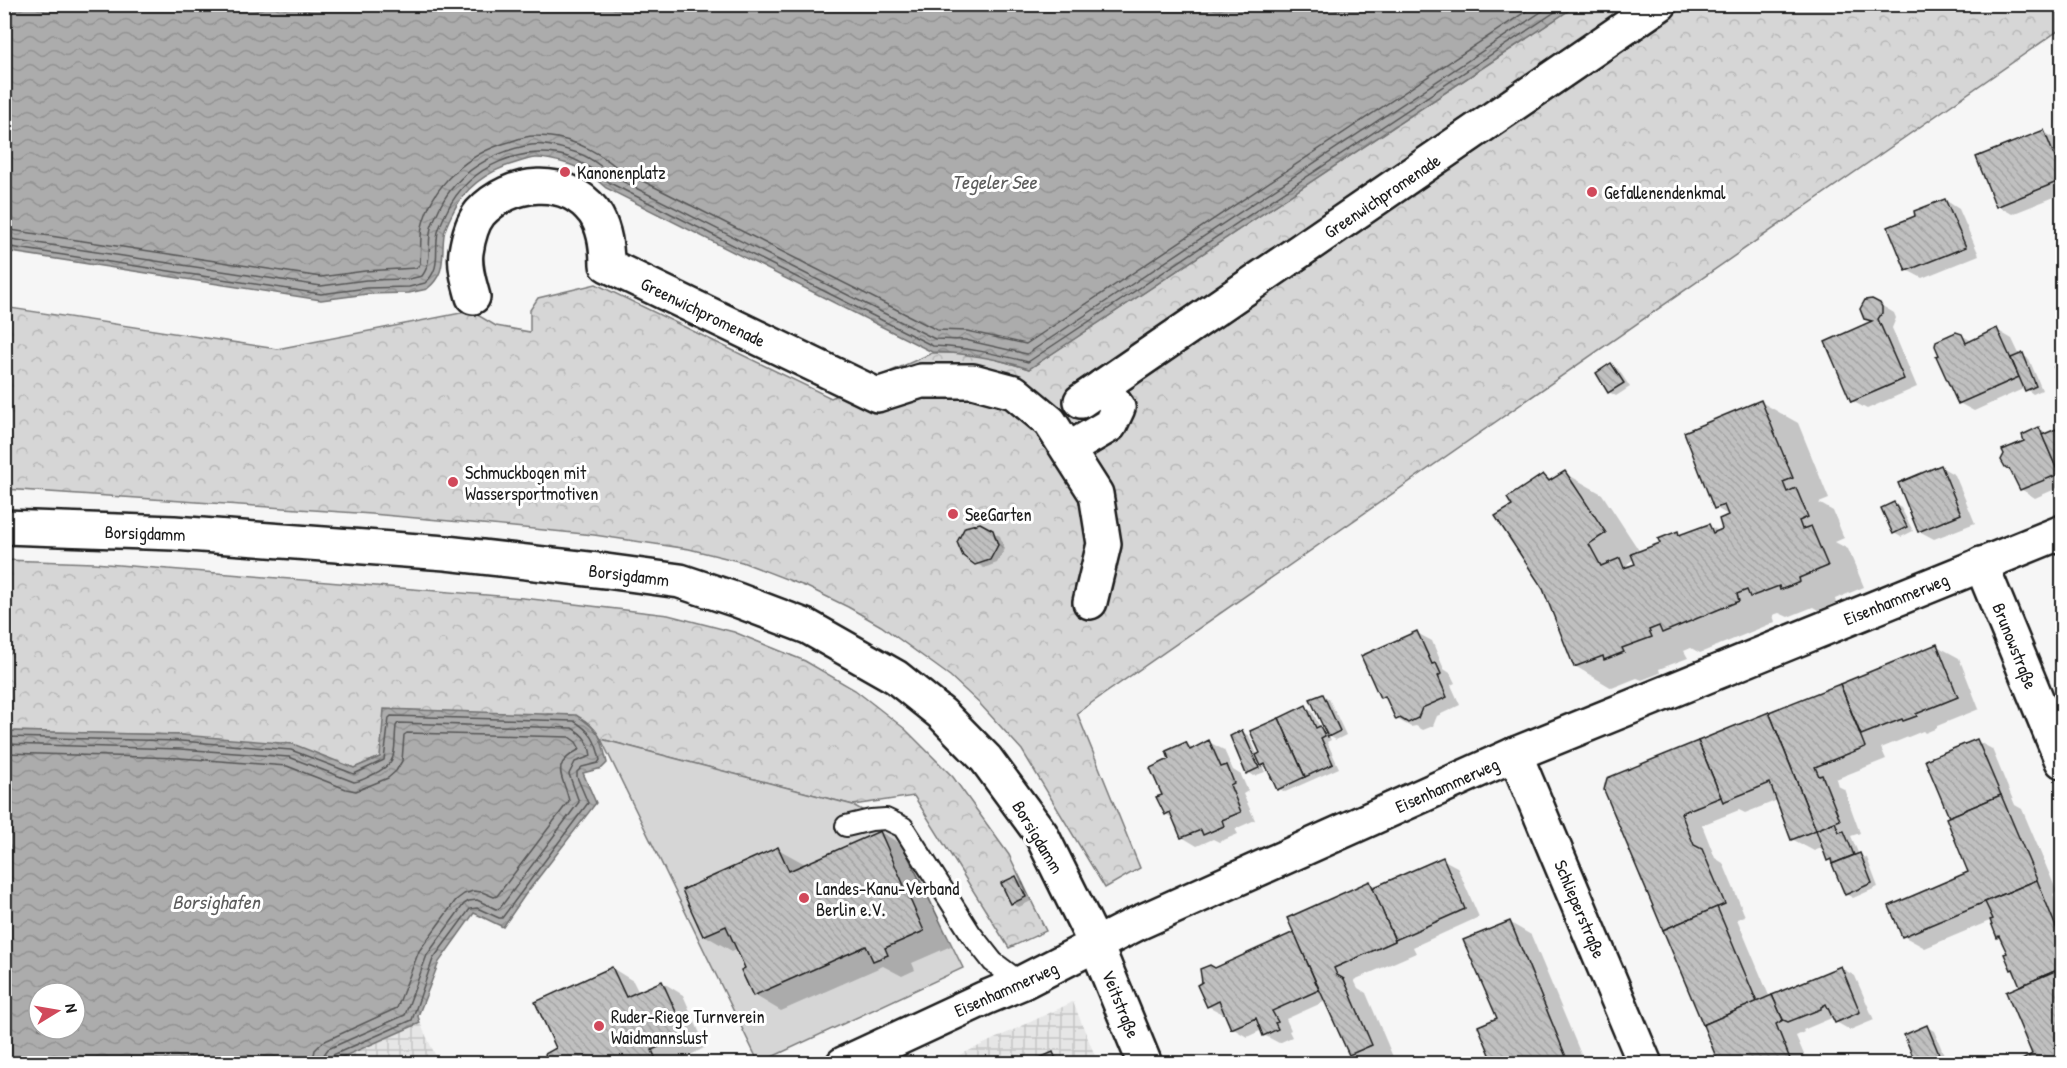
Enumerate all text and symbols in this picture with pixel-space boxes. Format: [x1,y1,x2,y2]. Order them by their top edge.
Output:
street label: Greenwichpromenade [1319,148,1445,244]
place label: Kanonenplatz [577,160,666,185]
marker: Kanonenplatz [558,165,572,179]
water label: Tegeler See [952,168,1037,196]
place label: Gefallenendenkmal [1604,180,1726,205]
marker: Gefallenendenkmal [1585,185,1599,199]
street label: Greenwichpromenade [637,271,769,353]
place label: Schmuckbogen mit Wassersportmotiven [465,460,598,506]
marker: Schmuckbogen mit Wassersportmotiven [446,475,460,489]
place label: SeeGarten [965,502,1032,527]
marker: SeeGarten [946,507,960,521]
street label: Borsigdamm [104,519,186,547]
street label: Borsigdamm [587,558,671,592]
street label: Eisenhammerweg [1840,567,1952,631]
street label: Brunowstraße [1986,599,2044,693]
street label: Eisenhammerweg [1391,751,1503,819]
street label: Borsigdamm [1006,796,1070,878]
street label: Schlieperstraße [1548,856,1612,962]
place label: Landes-Kanu-Verband Berlin e.V. [816,876,959,922]
water label: Borsighafen [172,888,262,916]
marker: Landes-Kanu-Verband Berlin e.V. [797,891,811,905]
street label: Eisenhammerweg [950,955,1062,1023]
street label: Veitstraße [1096,966,1146,1042]
north arrow [27,981,87,1041]
text: N [60,1002,83,1015]
place label: Ruder-Riege Turnverein Waidmannslust [611,1004,765,1050]
marker: Ruder-Riege Turnverein Waidmannslust [592,1019,606,1033]

